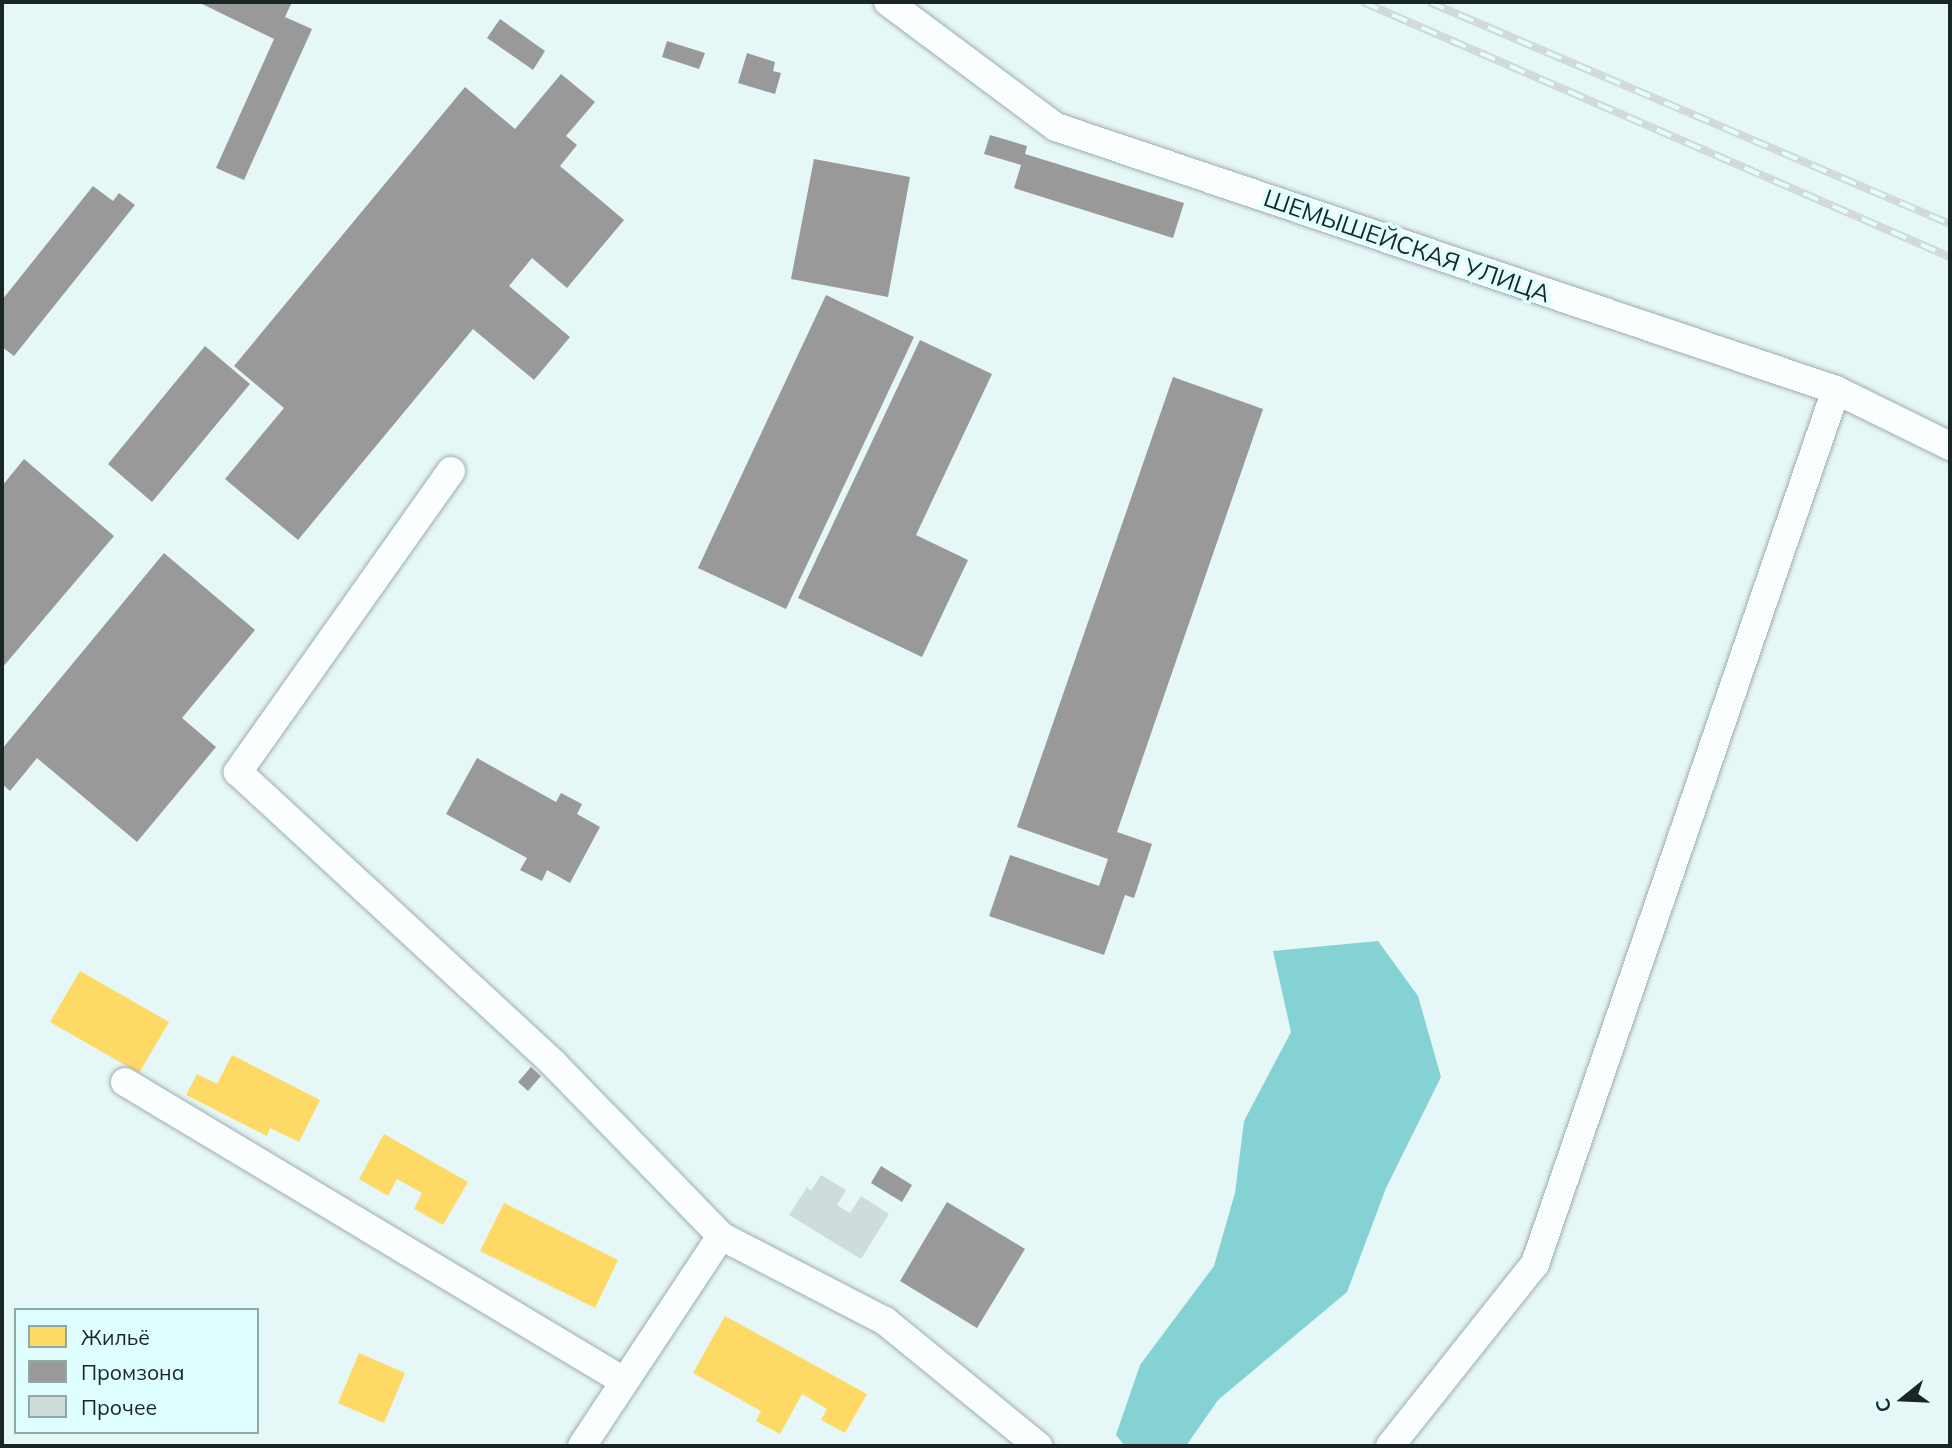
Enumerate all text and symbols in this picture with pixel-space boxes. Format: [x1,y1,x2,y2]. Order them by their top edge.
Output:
street label: ШЕМЫШЕЙСКАЯ УЛИЦА [1260,183,1554,309]
legend [14,1308,259,1434]
text: Жильё [81,1324,150,1350]
text: Промзона [81,1359,184,1385]
north arrow [1868,1364,1938,1434]
text: Прочее [81,1394,157,1420]
text: С [1870,1396,1896,1415]

